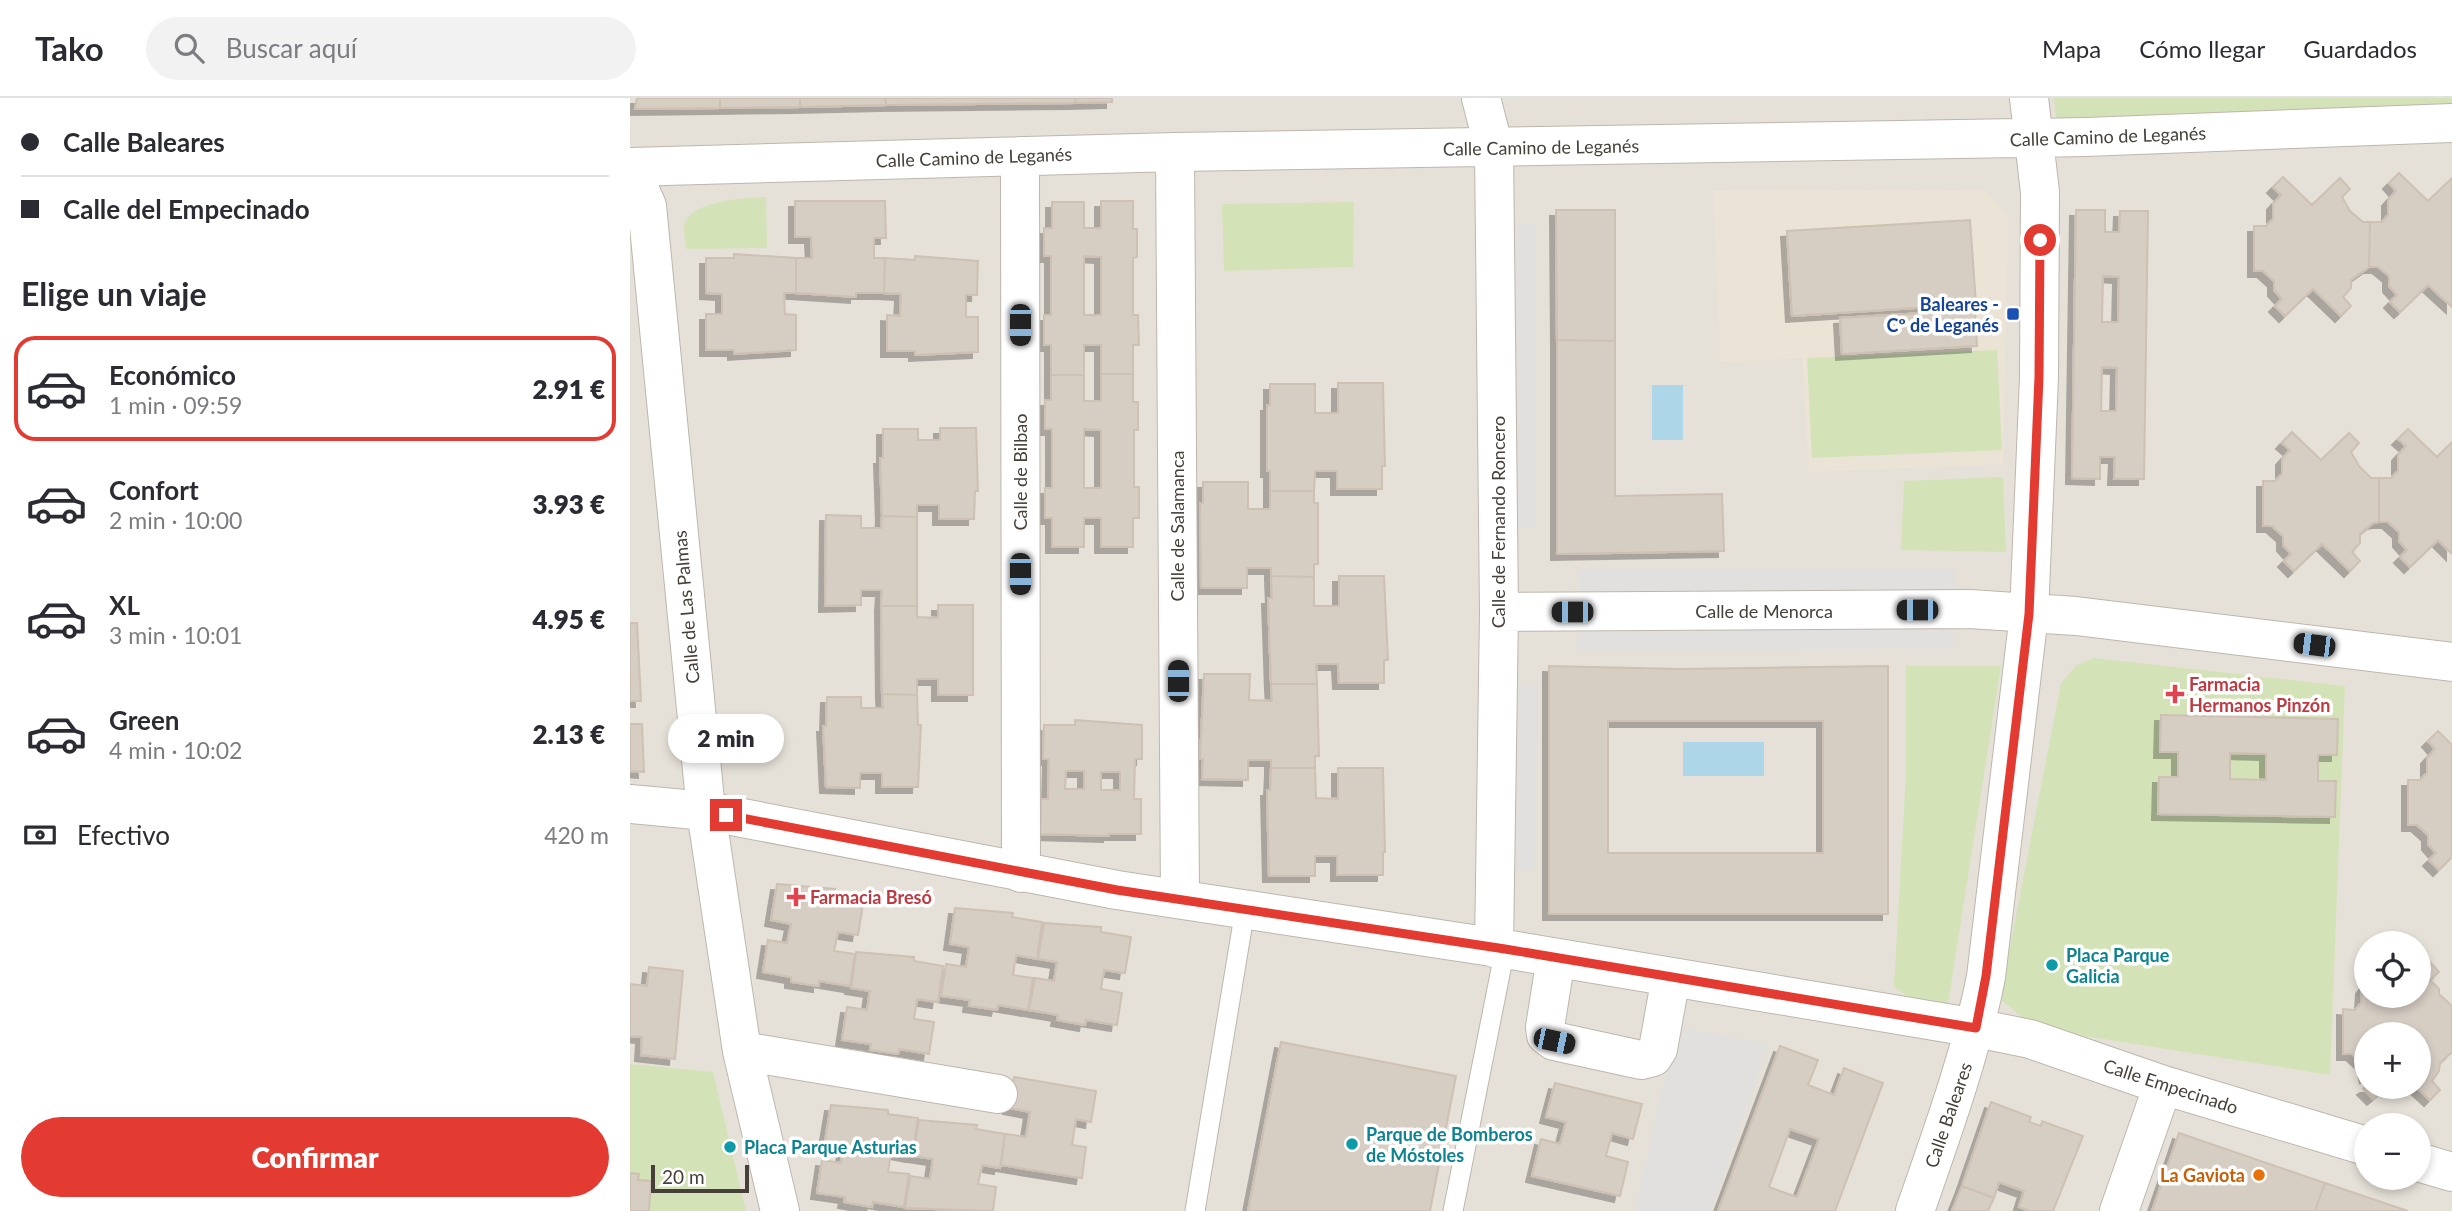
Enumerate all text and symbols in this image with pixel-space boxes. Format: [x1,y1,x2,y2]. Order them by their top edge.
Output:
search box [146,17,636,80]
text: Tako [35,28,104,68]
icon: search [170,29,208,67]
text: Buscar aquí [226,32,357,64]
text: Mapa [2042,34,2101,63]
text: Cómo llegar [2139,34,2265,63]
text: Guardados [2303,34,2417,63]
street label: Calle Camino de Leganés [2009,122,2207,150]
text: Calle Baleares [63,126,225,158]
street label: Calle Camino de Leganés [1443,134,1640,160]
street label: Calle Camino de Leganés [875,143,1073,171]
text: Calle del Empecinado [63,193,310,225]
route start [2024,224,2056,256]
text: Elige un viaje [21,274,206,313]
place label: Baleares - Cº de Leganés [1886,293,1999,336]
car [1010,304,1031,346]
marker: Baleares - Cº de Leganés [2005,306,2021,322]
icon: car [25,357,88,420]
text: Económico [109,359,236,391]
text: 2.91 € [532,373,605,405]
text: 1 min · 09:59 [109,391,242,419]
street label: Calle de Bilbao [1009,413,1031,531]
street label: Calle de Fernando Roncero [1487,416,1509,628]
street label: Calle de Salamanca [1166,451,1188,601]
icon: car [25,472,88,535]
text: Confort [109,474,199,506]
text: 3.93 € [532,488,605,520]
text: 2 min · 10:00 [109,506,242,534]
street label: Calle de Las Palmas [668,529,704,684]
car [1010,553,1031,595]
icon: car [25,587,88,650]
text: XL [109,589,140,621]
street label: Calle de Menorca [1695,600,1833,622]
car [1897,600,1939,621]
car [1552,602,1594,623]
text: 4.95 € [532,603,605,635]
text: 3 min · 10:01 [109,621,242,649]
car [2292,632,2337,658]
car [1168,660,1189,702]
place label: Farmacia Hermanos Pinzón [2189,673,2330,716]
marker: Farmacia Hermanos Pinzón [2167,686,2183,702]
icon: car [25,702,88,765]
text: Green [109,704,179,736]
callout: 2 min [668,714,784,762]
text: 2.13 € [532,718,605,750]
text: 2 min [697,724,755,752]
text: 4 min · 10:02 [109,736,242,764]
route end [710,799,742,831]
icon: cash [21,816,59,854]
text: Efectivo [77,819,170,851]
text: 420 m [544,821,609,849]
place label: Farmacia Bresó [810,886,932,908]
marker: Farmacia Bresó [788,889,804,905]
map controls [2354,931,2431,1190]
button: locate [2354,931,2431,1008]
place label: Placa Parque Galicia [2066,944,2170,987]
marker: Placa Parque Galicia [2044,957,2060,973]
button: + [2354,1022,2431,1099]
car [1532,1026,1577,1056]
street label: Calle Empecinado [2101,1054,2241,1118]
street label: Calle Baleares [1920,1059,1976,1171]
button: − [2354,1113,2431,1190]
button: Confirmar [21,1117,609,1197]
place label: Parque de Bomberos de Móstoles [1366,1123,1533,1166]
place label: Placa Parque Asturias [744,1136,917,1158]
marker: Parque de Bomberos de Móstoles [1344,1136,1360,1152]
marker: Placa Parque Asturias [722,1139,738,1155]
scale bar [651,1162,749,1194]
place label: La Gaviota [2160,1164,2245,1186]
text: 20 m [662,1165,705,1188]
marker: La Gaviota [2251,1167,2267,1183]

